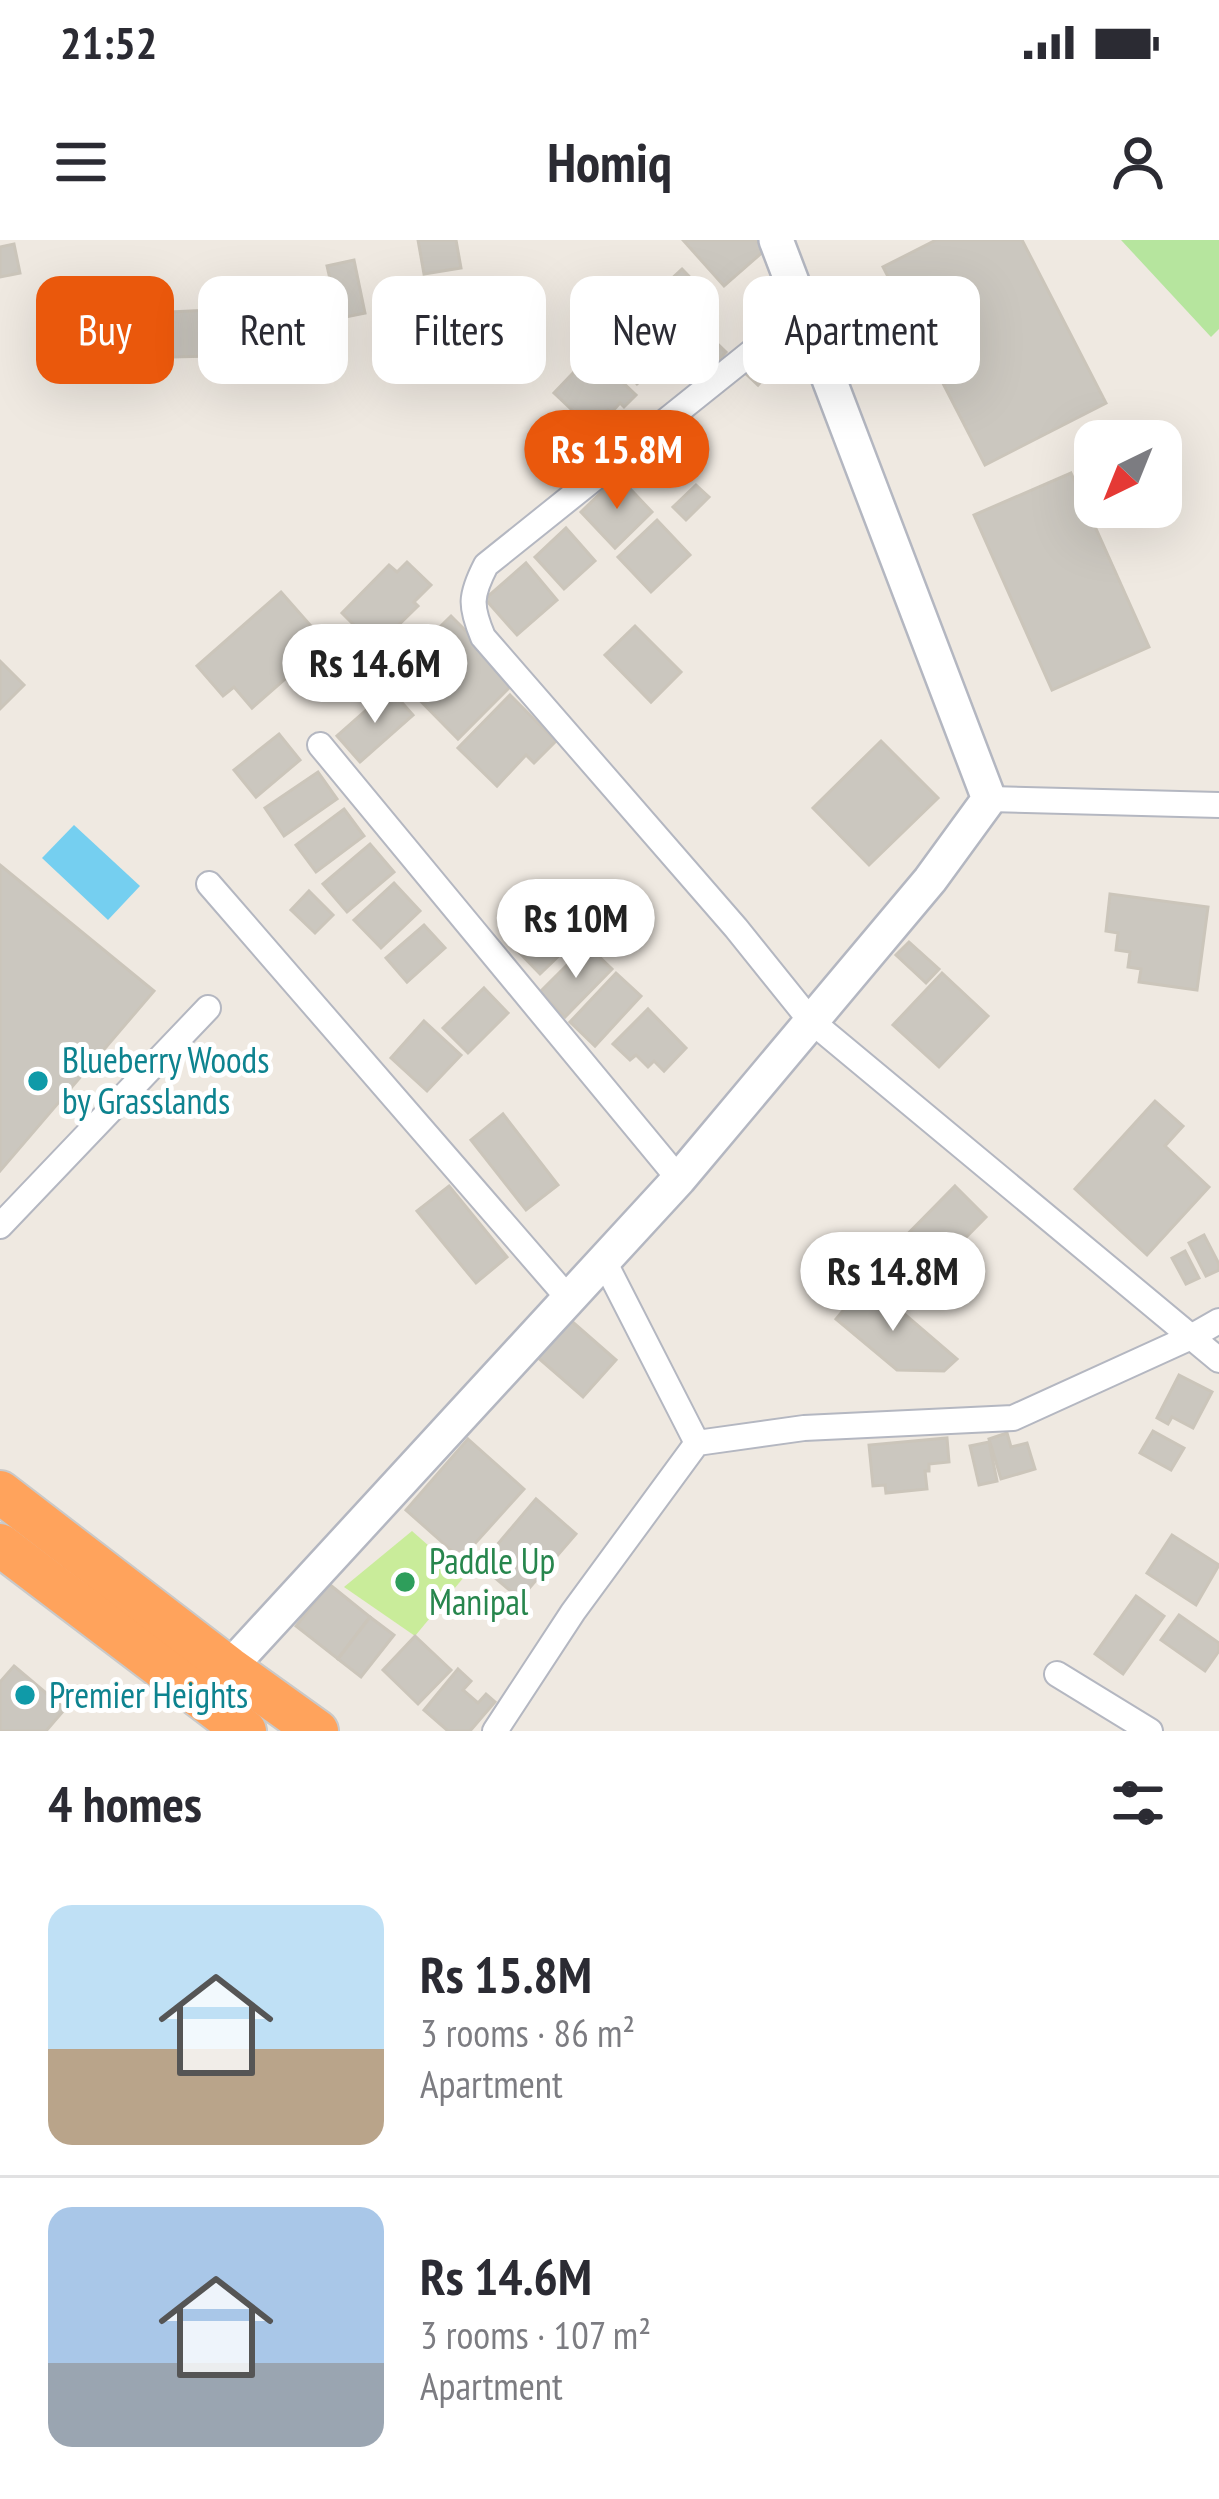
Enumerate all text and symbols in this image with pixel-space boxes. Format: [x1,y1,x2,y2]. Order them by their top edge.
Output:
text: 21:52 [60,13,157,71]
text: Homiq [547,127,672,197]
icon: menu [48,129,114,195]
icon: person [1105,129,1171,195]
chip: Buy [36,276,174,384]
chip: Rent [198,276,348,384]
chip: Filters [372,276,546,384]
chip: New [570,276,719,384]
chip: Apartment [743,276,980,384]
pin: Rs 15.8M [493,410,741,512]
north arrow [1074,420,1182,528]
map controls [1074,420,1182,528]
text: Rs 15.8M [551,423,683,474]
pin: Rs 14.6M [251,624,499,726]
text: Rs 14.6M [309,637,441,688]
pin: Rs 10M [478,879,674,981]
text: Rs 10M [524,892,628,943]
place label: Blueberry Woods by Grasslands [62,1036,269,1124]
marker: Blueberry Woods by Grasslands [25,1068,51,1094]
pin: Rs 14.8M [769,1232,1017,1334]
text: Rs 14.8M [827,1245,959,1296]
place label: Paddle Up Manipal [429,1537,555,1625]
marker: Paddle Up Manipal [392,1569,418,1595]
place label: Premier Heights [49,1671,248,1718]
marker: Premier Heights [12,1682,38,1708]
text: 4 homes [48,1770,202,1836]
icon: filters [1105,1770,1171,1836]
text: Rs 15.8M [420,1941,592,2007]
icon: home [144,1953,288,2097]
text: 3 rooms · 86 m² [420,2007,635,2058]
text: Apartment [420,2058,563,2109]
text: Rs 14.6M [420,2243,592,2309]
icon: home [144,2255,288,2399]
text: 3 rooms · 107 m² [420,2309,651,2360]
text: Apartment [420,2360,563,2411]

